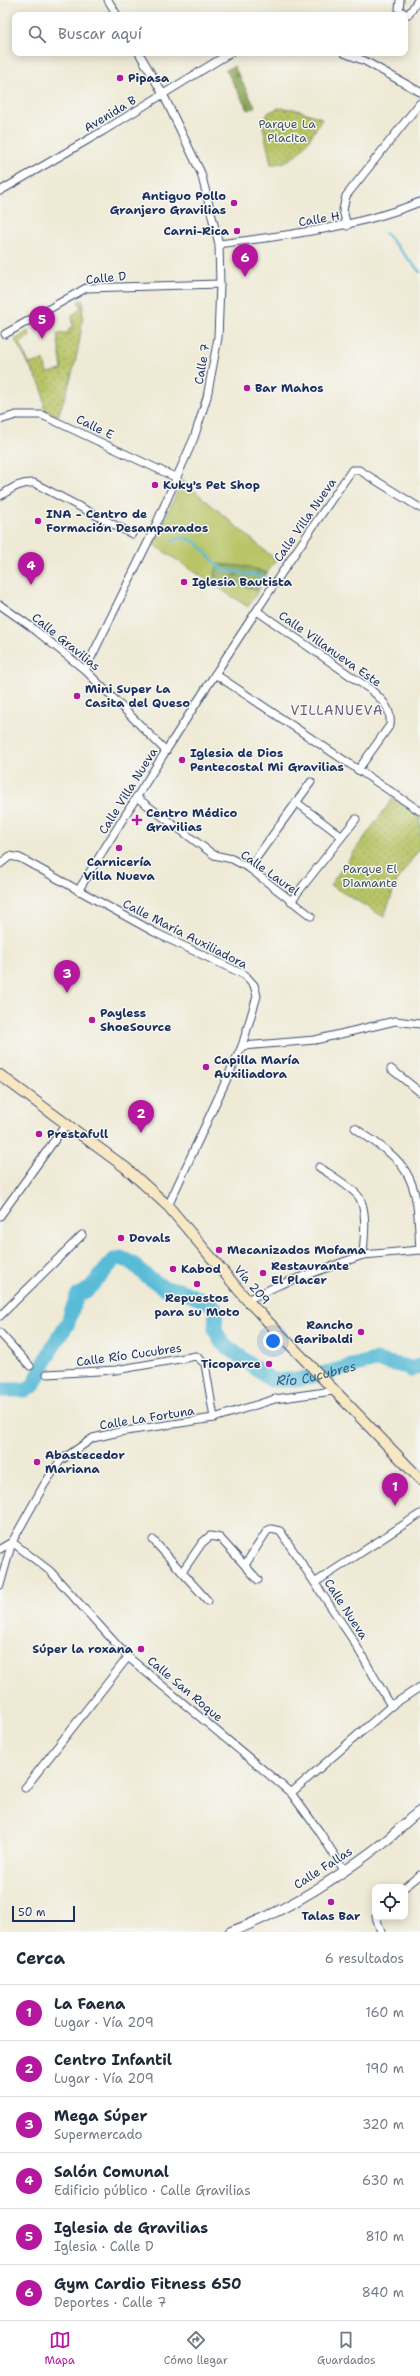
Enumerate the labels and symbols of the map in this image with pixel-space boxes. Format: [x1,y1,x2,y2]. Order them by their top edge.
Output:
place label: Pipasa [128,70,170,86]
marker: Pipasa [115,73,125,83]
street label: Avenida B [81,92,139,136]
park label: Parque La Placita [258,116,316,146]
place label: Antiguo Pollo Granjero Gravilias [110,188,226,218]
marker: Antiguo Pollo Granjero Gravilias [229,198,239,208]
street label: Calle H [297,208,341,230]
place label: Carni-Rica [164,223,230,239]
marker: Carni-Rica [232,226,242,236]
pin: 6 [232,244,258,277]
street label: Calle D [85,268,127,288]
pin: 5 [29,306,55,339]
street label: Calle 7 [191,342,213,386]
place label: Bar Mahos [255,380,324,396]
marker: Bar Mahos [242,383,252,393]
street label: Calle E [73,411,117,443]
street label: Calle Villa Nueva [270,474,340,565]
place label: Kuky's Pet Shop [163,477,260,493]
marker: Kuky's Pet Shop [150,480,160,490]
place label: INA - Centro de Formación Desamparados [46,506,208,536]
marker: INA - Centro de Formación Desamparados [33,516,43,526]
pin: 4 [18,552,44,585]
place label: Iglesia Bautista [192,574,293,590]
marker: Iglesia Bautista [179,577,189,587]
street label: Calle Villanueva Este [276,608,385,691]
street label: Calle Gravilias [29,610,103,675]
place label: Mini Super La Casita del Queso [85,681,190,711]
marker: Mini Super La Casita del Queso [72,691,82,701]
district label: VILLANUEVA [291,702,383,719]
street label: Calle Villa Nueva [95,744,161,837]
place label: Iglesia de Dios Pentecostal Mi Gravilias [190,745,344,775]
marker: Iglesia de Dios Pentecostal Mi Gravilias [177,755,187,765]
place label: Centro Médico Gravilias [146,805,238,835]
marker: Centro Médico Gravilias [131,814,143,826]
marker: Carnicería Villa Nueva [114,843,124,853]
street label: Calle Laurel [237,847,303,899]
place label: Carnicería Villa Nueva [83,854,156,884]
park label: Parque El Diamante [342,861,398,891]
street label: Calle María Auxiliadora [120,896,250,973]
pin: 3 [54,960,80,993]
place label: Payless ShoeSource [100,1005,171,1035]
marker: Payless ShoeSource [87,1015,97,1025]
place label: Capilla María Auxiliadora [214,1052,300,1082]
marker: Capilla María Auxiliadora [201,1062,211,1072]
pin: 2 [128,1100,154,1133]
place label: Prestafull [47,1126,108,1142]
marker: Prestafull [34,1129,44,1139]
place label: Dovals [129,1230,171,1246]
marker: Dovals [116,1233,126,1243]
place label: Mecanizados Mofama [227,1242,367,1258]
marker: Mecanizados Mofama [214,1245,224,1255]
place label: Restaurante El Placer [271,1258,349,1288]
place label: Kabod [181,1261,221,1277]
street label: Vía 209 [230,1262,274,1308]
marker: Kabod [168,1264,178,1274]
marker: Restaurante El Placer [258,1268,268,1278]
marker: Repuestos para su Moto [192,1279,202,1289]
place label: Repuestos para su Moto [155,1290,240,1320]
place label: Rancho Garibaldi [294,1317,353,1347]
marker: Rancho Garibaldi [356,1327,366,1337]
your location [263,1331,283,1351]
street label: Calle Río Cucubres [75,1340,183,1370]
place label: Ticoparce [201,1356,261,1372]
water label: Río Cucubres [276,1357,358,1389]
marker: Ticoparce [264,1359,274,1369]
street label: Calle La Fortuna [98,1403,196,1433]
place label: Abastecedor Mariana [45,1447,125,1477]
marker: Abastecedor Mariana [32,1457,42,1467]
pin: 1 [382,1473,408,1506]
street label: Calle Nueva [321,1576,372,1643]
place label: Súper la roxana [32,1641,134,1657]
marker: Súper la roxana [136,1644,146,1654]
street label: Calle San Roque [144,1653,226,1725]
street label: Calle Fallas [291,1843,355,1893]
marker: Talas Bar [326,1897,336,1907]
scale bar [12,1904,75,1923]
place label: Talas Bar [302,1908,361,1924]

